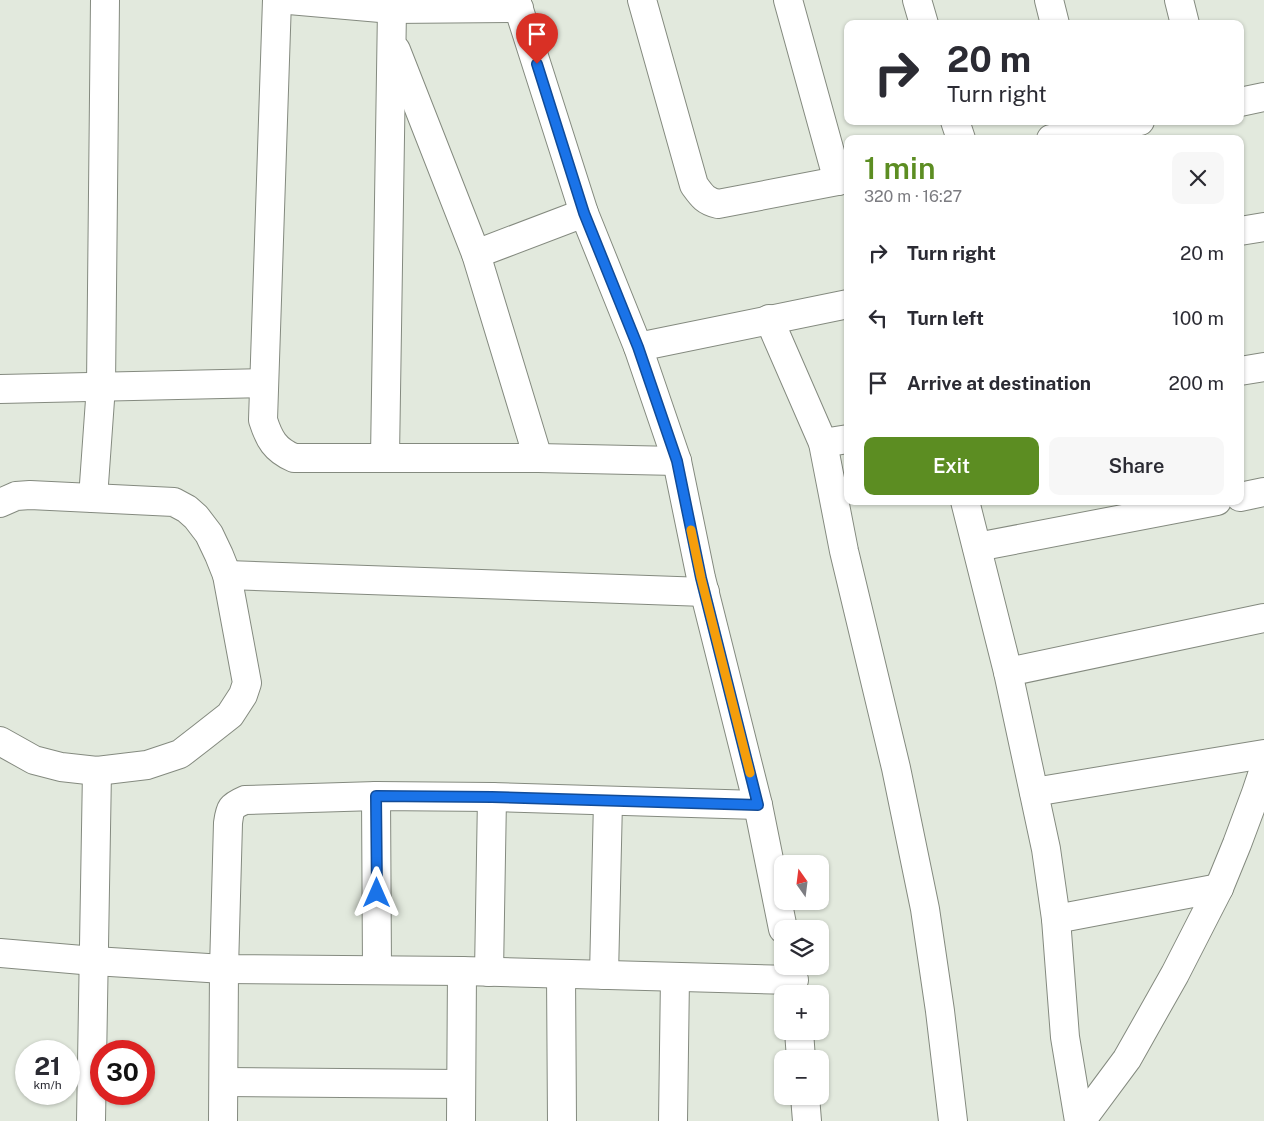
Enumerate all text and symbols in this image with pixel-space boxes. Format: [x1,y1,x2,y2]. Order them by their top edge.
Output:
pin [516,13,558,64]
icon: arrive [523,20,551,48]
text: 20 m [947,39,1031,80]
icon: right [864,40,929,105]
text: Turn right [947,81,1047,107]
text: 1 min [864,150,935,186]
button: close [1172,152,1224,204]
text: 320 m · 16:27 [864,187,962,206]
icon: right [864,239,892,267]
text: Turn right [907,242,996,264]
text: 20 m [1180,242,1224,264]
icon: left [864,304,892,332]
text: Turn left [907,307,984,329]
text: 100 m [1172,307,1224,329]
icon: arrive [864,369,892,397]
text: Arrive at destination [907,372,1091,394]
text: 200 m [1168,372,1224,394]
button: Exit [864,437,1039,495]
button: Share [1049,437,1224,495]
north arrow [774,855,829,910]
map controls [774,855,829,1105]
position arrow [350,866,402,918]
button: layers [774,920,829,975]
button: + [774,985,829,1040]
speed limit sign: 30 [90,1040,155,1105]
button: − [774,1050,829,1105]
text: 21 [34,1051,61,1081]
text: km/h [33,1078,62,1092]

